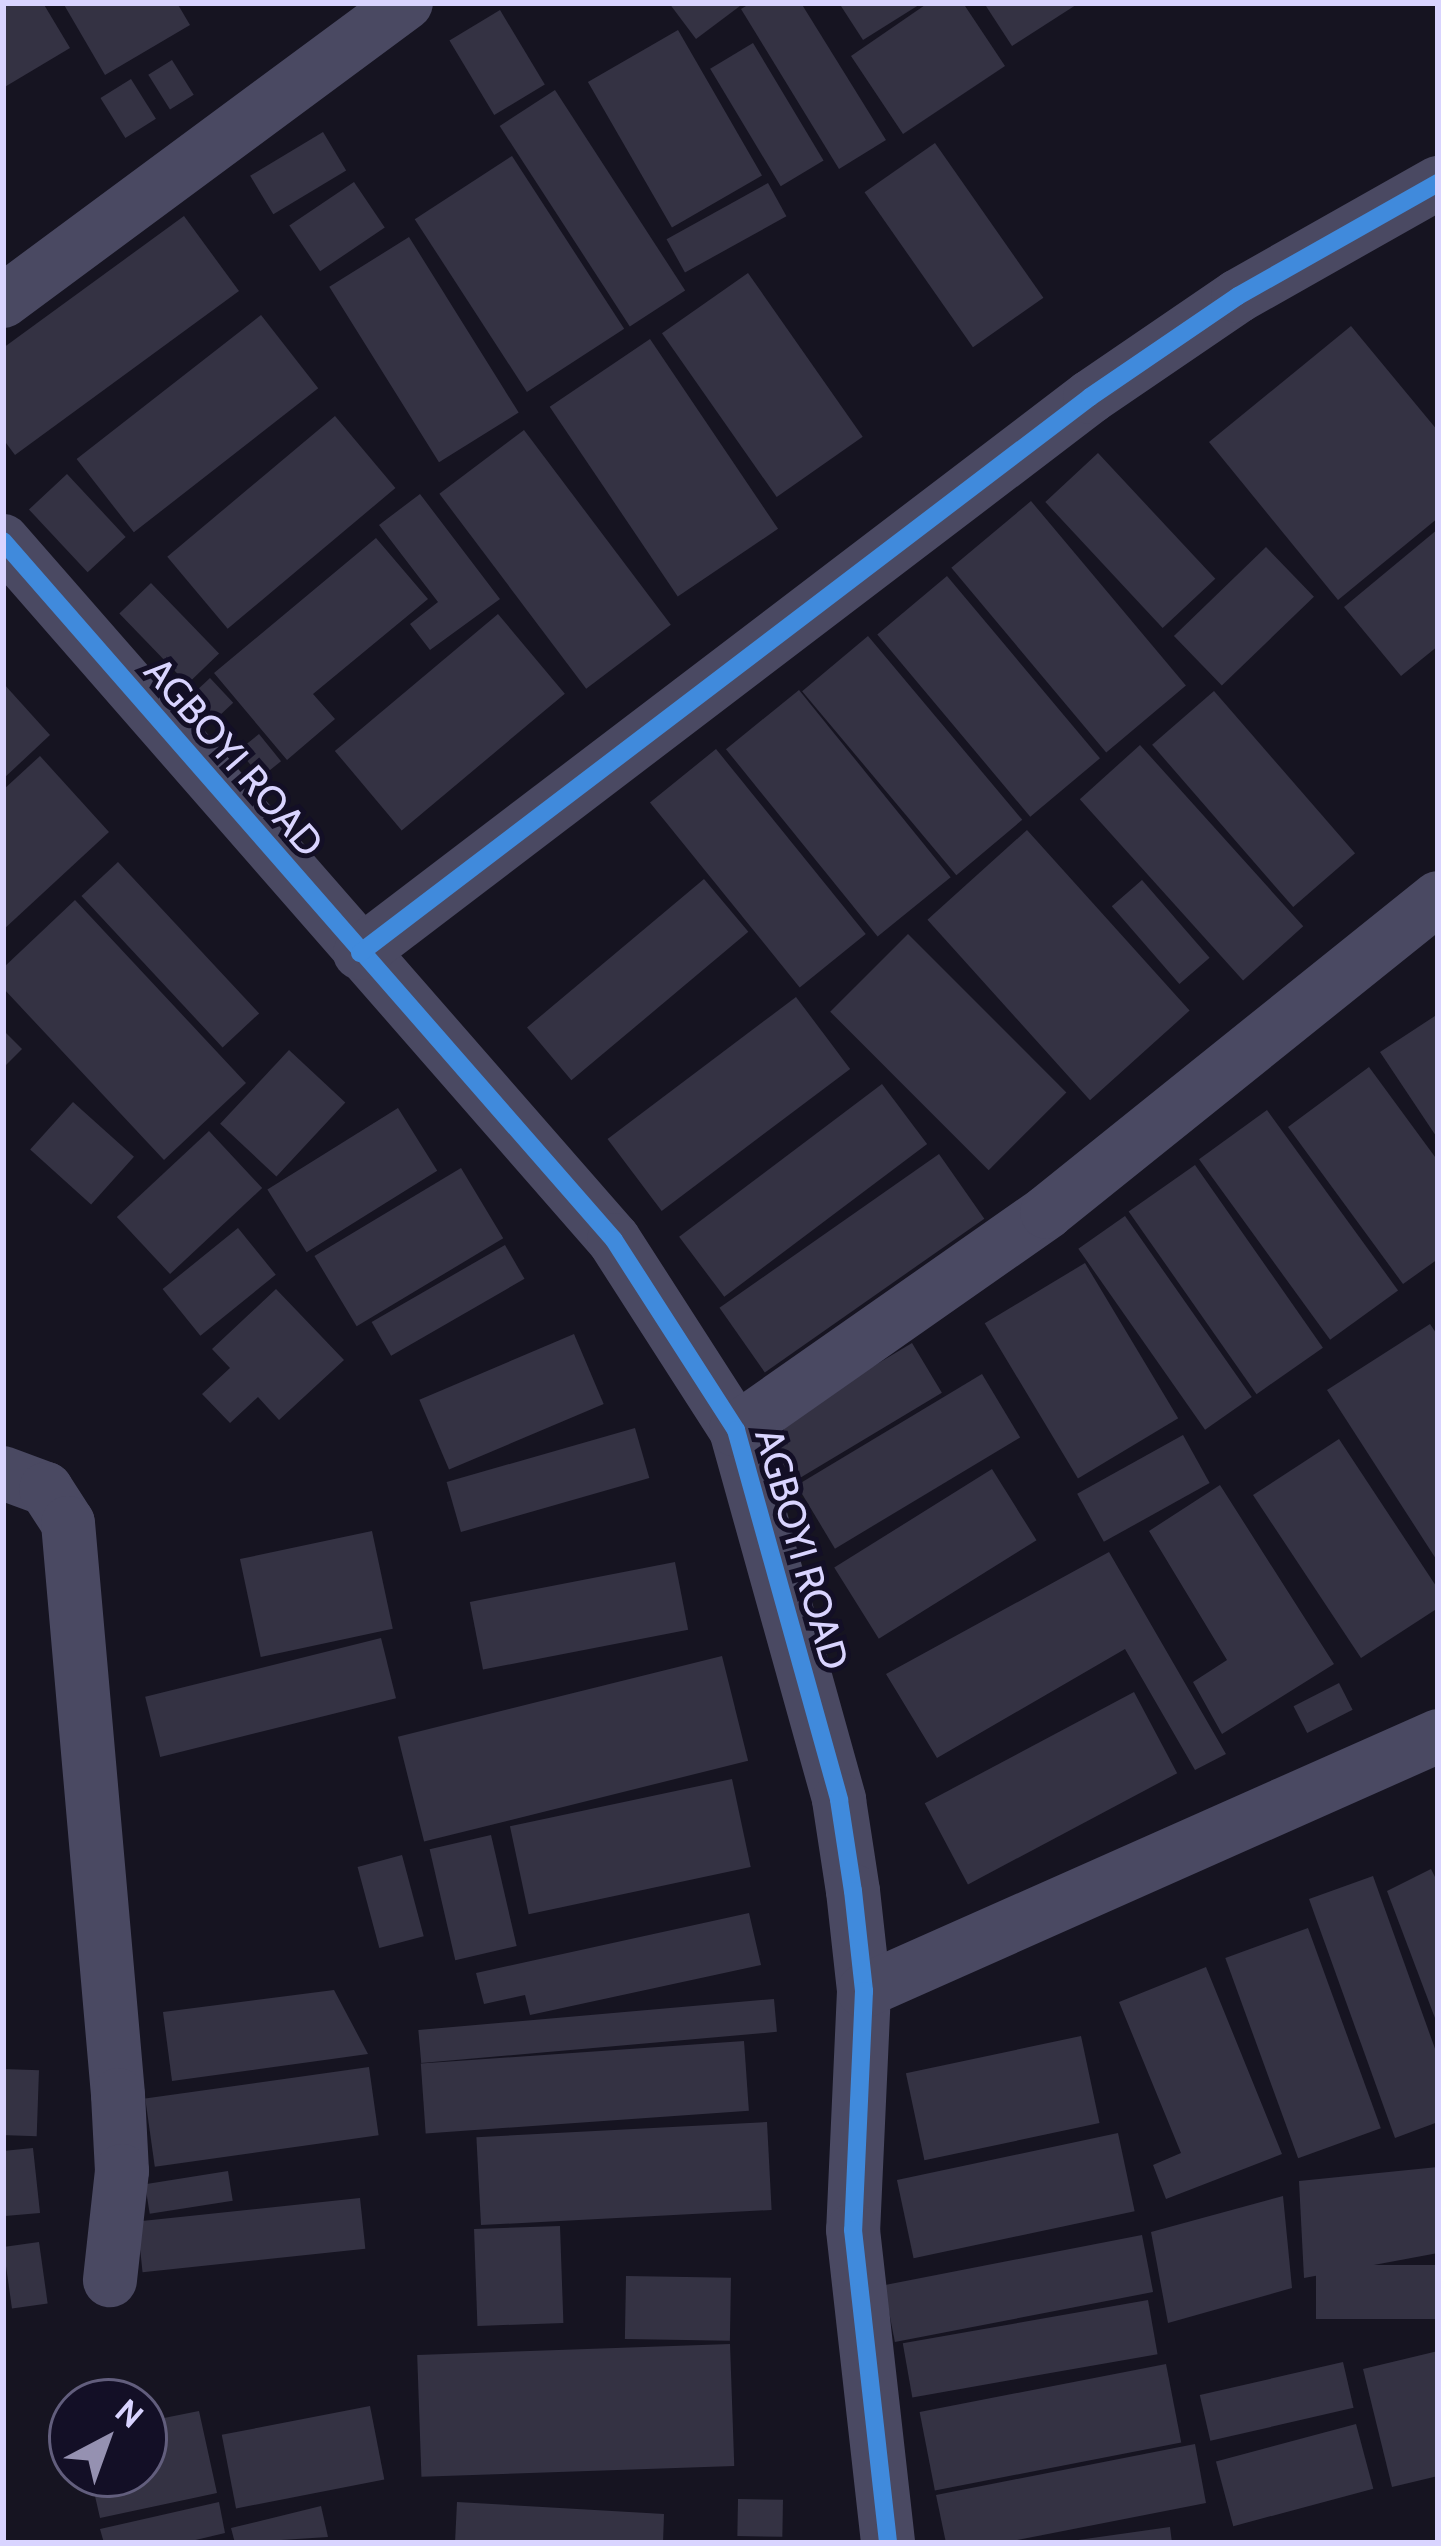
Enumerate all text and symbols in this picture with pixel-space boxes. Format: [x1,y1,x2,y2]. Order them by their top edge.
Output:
street label: AGBOYI ROAD [135,648,333,866]
street label: AGBOYI ROAD [745,1423,859,1675]
north arrow [48,2378,168,2498]
text: N [108,2390,152,2436]

